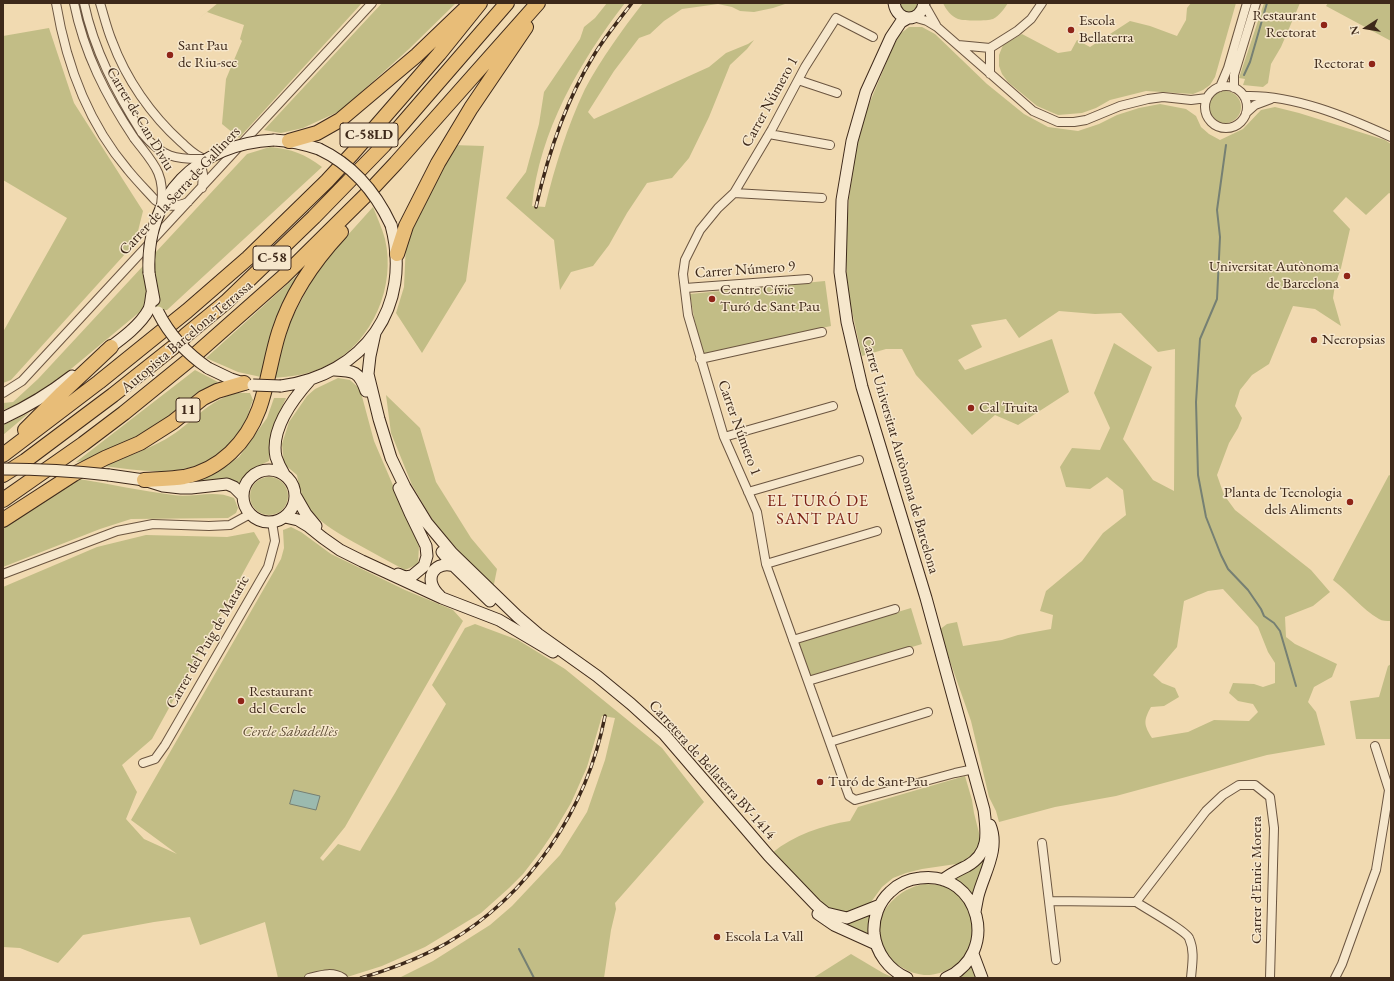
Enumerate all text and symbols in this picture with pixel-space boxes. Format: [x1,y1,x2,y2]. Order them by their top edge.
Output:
place label: Restaurant Rectorat [1252,7,1316,42]
north arrow [1346,8,1386,48]
place label: Escola Bellaterra [1079,12,1133,47]
marker: Restaurant Rectorat [1319,20,1329,30]
marker: Escola Bellaterra [1066,25,1076,35]
text: N [1346,25,1362,36]
place label: Sant Pau de Riu-sec [178,37,237,72]
marker: Sant Pau de Riu-sec [165,50,175,60]
street label: Carrer Número 1 [738,54,802,150]
place label: Rectorat [1314,55,1364,73]
marker: Rectorat [1367,59,1377,69]
street label: Carrer de Can Diviu [102,64,178,174]
street label: Carrer de la Serra de Galliners [116,123,244,259]
road number: C-58LD [340,123,398,147]
road number: C-58 [253,246,291,270]
street label: Carrer Número 9 [694,258,796,282]
place label: Universitat Autònoma de Barcelona [1209,258,1339,293]
marker: Universitat Autònoma de Barcelona [1342,271,1352,281]
street label: Autopista Barcelona-Terrassa [118,277,256,397]
place label: Centre Cívic Turó de Sant Pau [720,281,820,316]
marker: Centre Cívic Turó de Sant Pau [707,294,717,304]
place label: Necropsias [1322,331,1385,349]
street label: Carrer Universitat Autònoma de Barcelona [857,334,943,576]
marker: Necropsias [1309,335,1319,345]
street label: Carrer Número 1 [713,378,765,478]
road number: 11 [176,398,200,422]
place label: Cal Truita [979,399,1038,417]
marker: Cal Truita [966,403,976,413]
place label: Planta de Tecnologia dels Aliments [1224,484,1342,519]
district label: EL TURÓ DE SANT PAU [767,492,869,530]
marker: Planta de Tecnologia dels Aliments [1345,497,1355,507]
street label: Carrer del Puig de Mataric [162,572,254,712]
place label: Restaurant del Cercle [249,683,313,718]
marker: Restaurant del Cercle [236,696,246,706]
street label: Carretera de Bellaterra BV-1414 [645,697,779,843]
park label: Cercle Sabadellès [242,723,338,741]
place label: Turó de Sant Pau [828,773,928,791]
marker: Turó de Sant Pau [815,777,825,787]
street label: Carrer d'Enric Morera [1248,816,1266,944]
place label: Escola La Vall [725,928,803,946]
marker: Escola La Vall [712,932,722,942]

